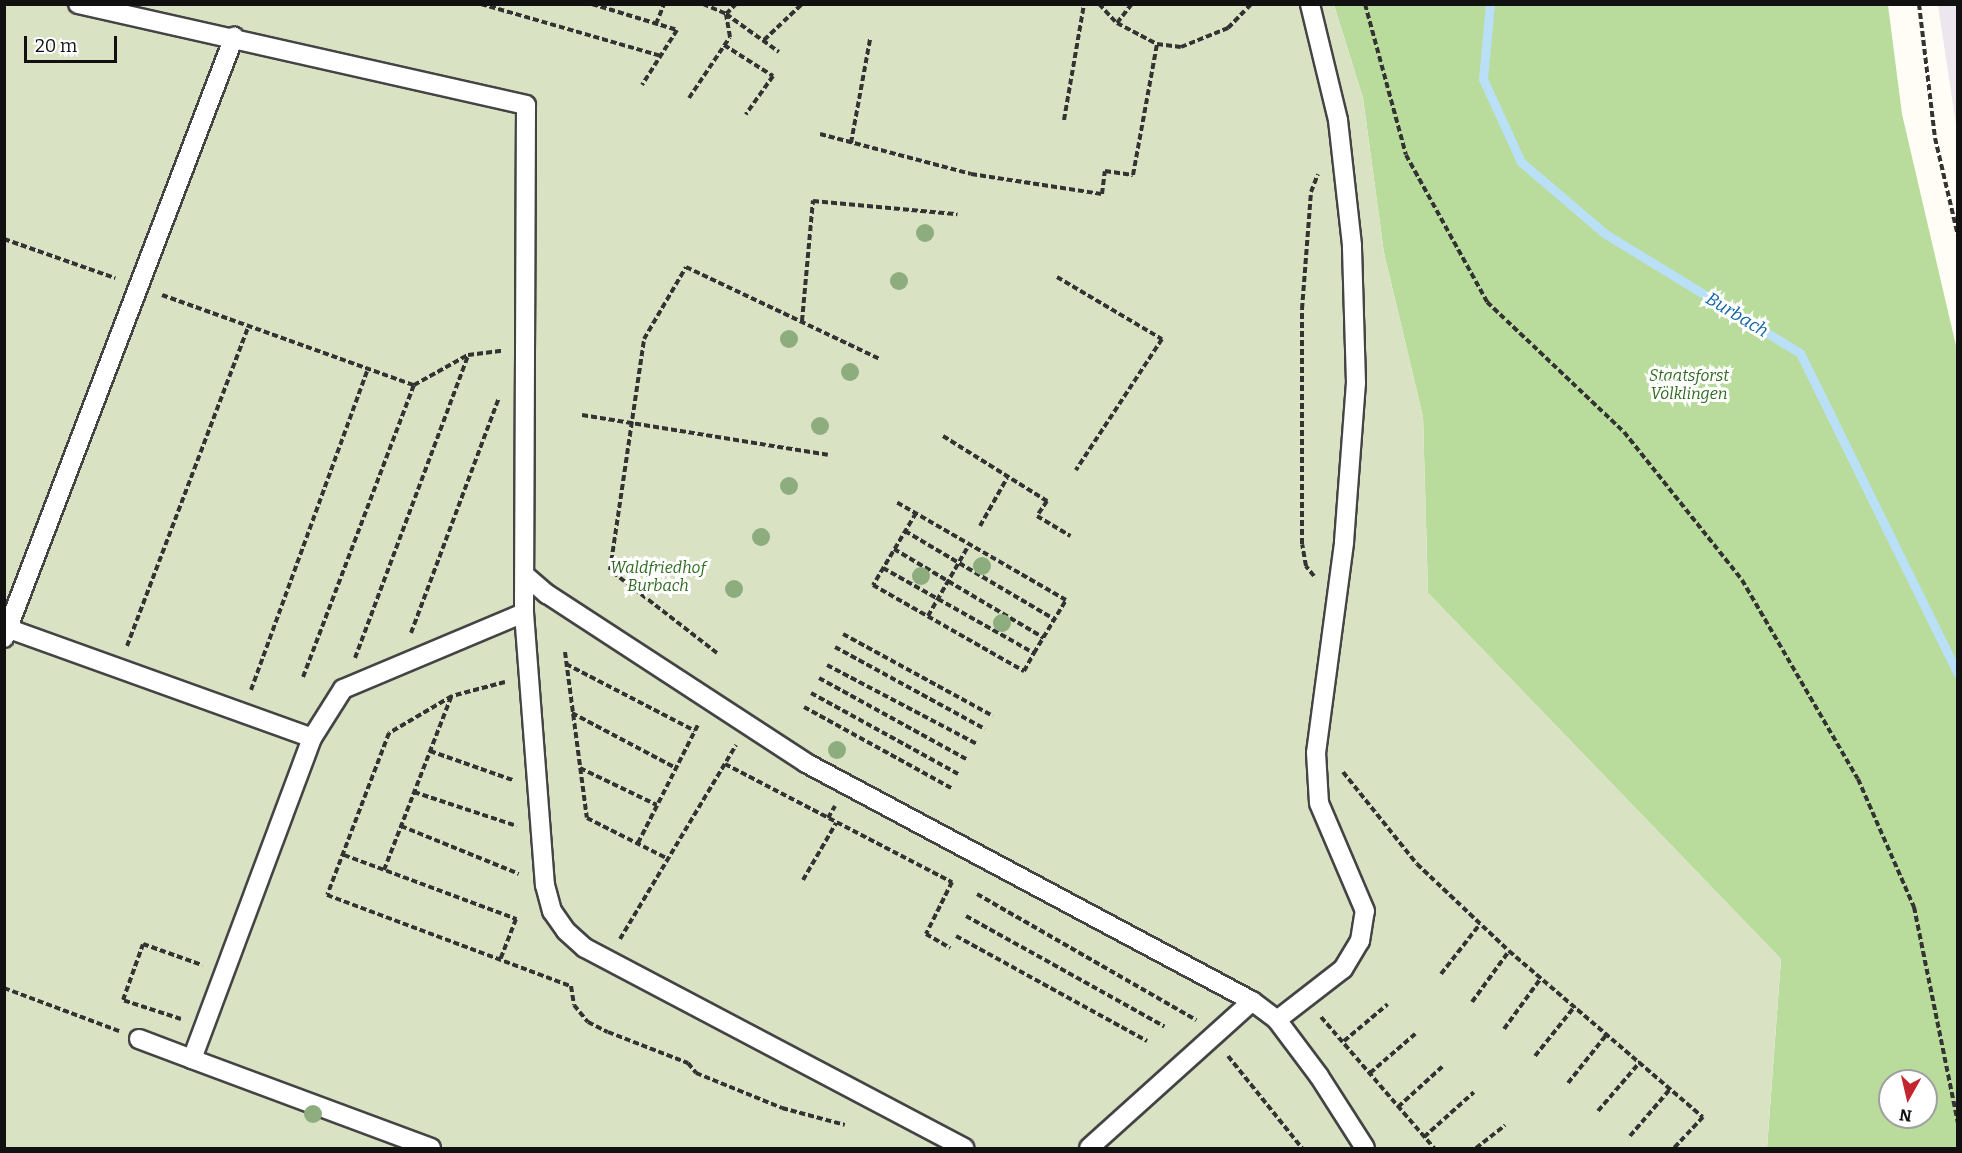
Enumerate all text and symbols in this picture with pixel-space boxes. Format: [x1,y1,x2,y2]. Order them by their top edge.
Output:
scale bar [27,24,120,62]
text: 20 m [35,35,77,57]
water label: Burbach [1702,288,1772,342]
park label: Staatsforst Völklingen [1649,366,1729,404]
park label: Waldfriedhof Burbach [610,558,706,596]
north arrow [1878,1069,1938,1129]
text: N [1898,1105,1913,1126]

